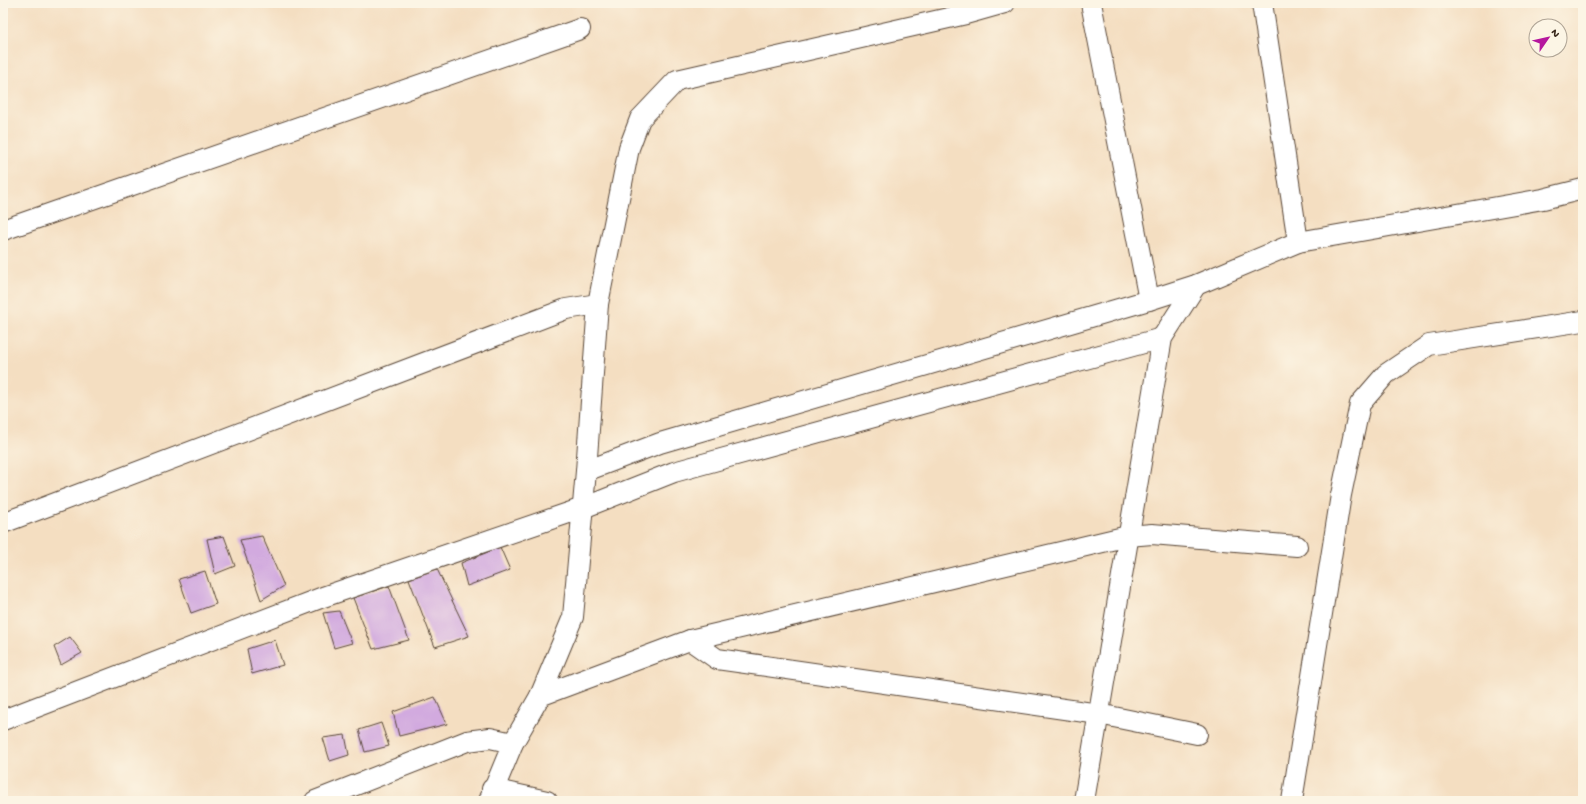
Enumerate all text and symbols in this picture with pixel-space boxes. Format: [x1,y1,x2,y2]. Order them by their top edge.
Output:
north arrow [1528,18,1568,58]
text: N [1548,27,1562,40]

